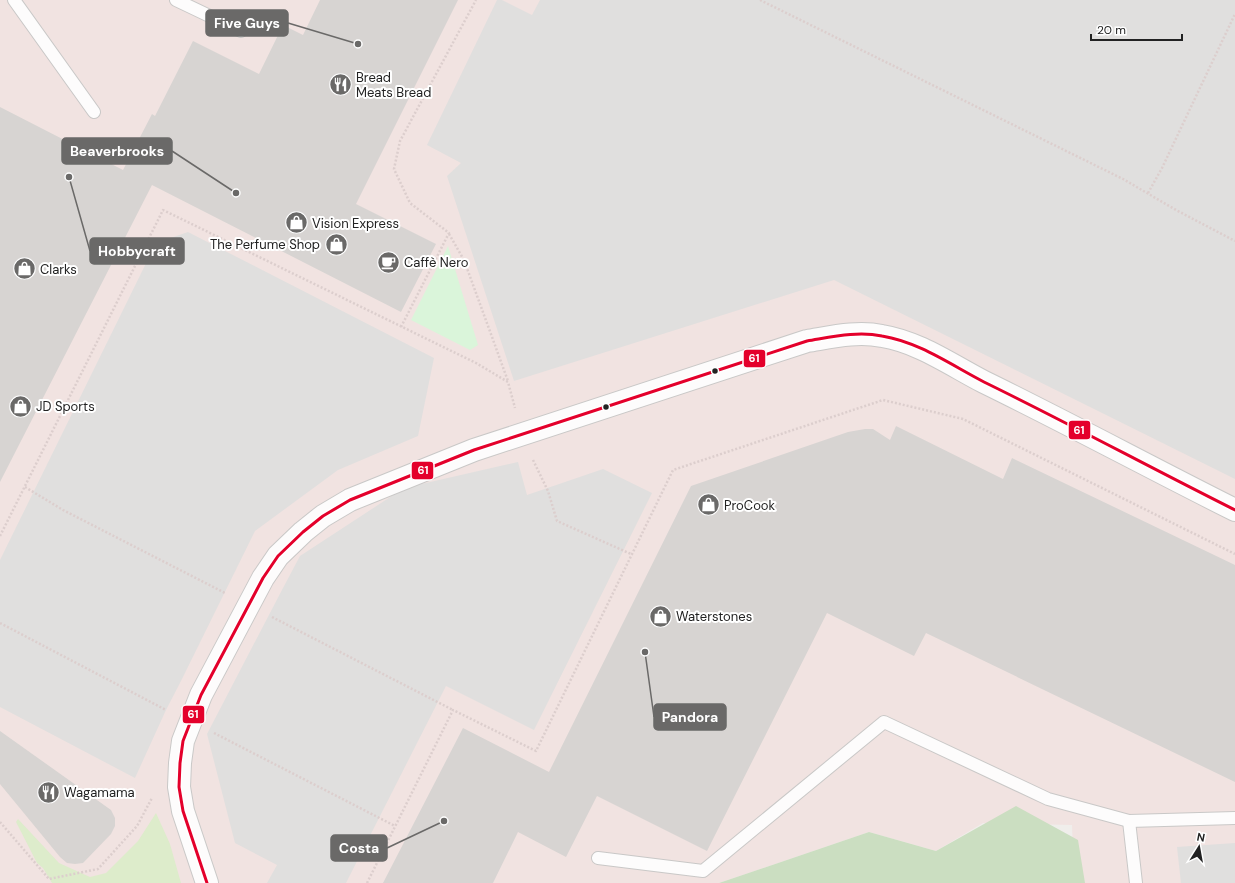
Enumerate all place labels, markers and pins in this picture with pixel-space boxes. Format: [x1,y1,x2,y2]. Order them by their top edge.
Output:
callout: Five Guys [206,10,288,36]
place label: Bread Meats Bread [356,69,431,101]
restaurant icon: Bread Meats Bread [328,71,354,97]
callout: Beaverbrooks [62,138,172,164]
shop icon: Vision Express [283,210,309,236]
place label: Vision Express [312,215,399,232]
shop icon: The Perfume Shop [323,231,349,257]
place label: The Perfume Shop [210,236,320,253]
callout: Hobbycraft [90,238,184,264]
cafe icon: Caffè Nero [375,249,401,275]
place label: Caffè Nero [404,254,469,271]
shop icon: Clarks [11,256,37,282]
place label: Clarks [40,261,77,278]
unlabelled marker [710,366,720,376]
shop icon: JD Sports [7,393,33,419]
place label: JD Sports [36,398,95,415]
unlabelled marker [601,402,611,412]
shop icon: ProCook [695,492,721,518]
place label: ProCook [724,497,776,514]
shop icon: Waterstones [648,603,674,629]
place label: Waterstones [676,608,752,625]
callout: Pandora [654,704,726,730]
restaurant icon: Wagamama [35,779,61,805]
place label: Wagamama [64,784,135,801]
callout: Costa [331,835,387,861]

